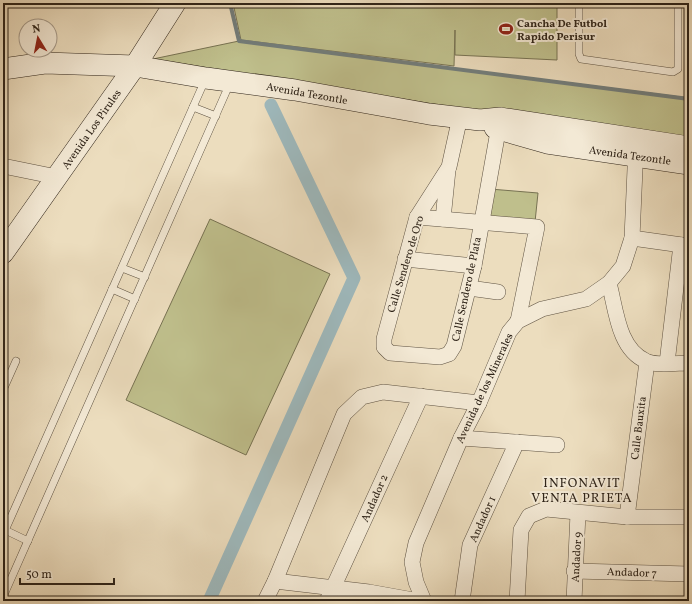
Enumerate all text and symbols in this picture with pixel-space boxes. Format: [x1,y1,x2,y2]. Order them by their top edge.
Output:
place label: Cancha De Futbol Rapido Perisur [517,17,607,45]
north arrow [18,18,58,58]
sports icon: Cancha De Futbol Rapido Perisur [498,21,514,37]
text: N [31,22,42,38]
street label: Avenida Tezontle [265,80,349,109]
street label: Avenida Los Pirules [59,87,126,173]
street label: Avenida Tezontle [588,143,672,170]
street label: Calle Sendero de Oro [385,214,428,315]
street label: Calle Sendero de Plata [449,235,486,343]
street label: Avenida de los Minerales [453,331,518,446]
street label: Calle Bauxita [628,395,651,461]
street label: Andador 2 [358,472,393,525]
district label: INFONAVIT VENTA PRIETA [531,475,633,508]
street label: Andador 1 [467,494,500,545]
street label: Andador 9 [569,531,586,583]
scale bar [20,560,114,586]
street label: Andador 7 [607,565,657,582]
text: 50 m [26,567,52,583]

